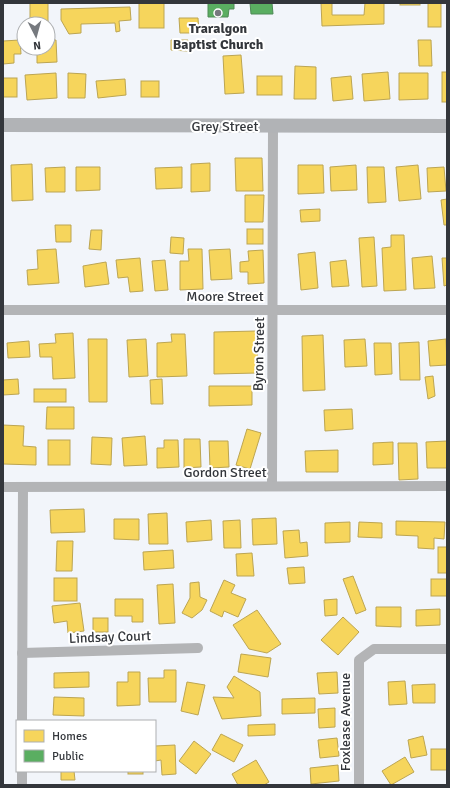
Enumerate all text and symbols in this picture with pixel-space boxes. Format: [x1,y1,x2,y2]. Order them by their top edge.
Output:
marker: Traralgon Baptist Church [213,8,223,18]
north arrow [16,16,56,56]
place label: Traralgon Baptist Church [173,20,264,53]
text: N [33,39,41,52]
street label: Grey Street [192,118,259,135]
street label: Moore Street [186,288,264,305]
street label: Byron Street [250,317,268,391]
street label: Gordon Street [183,464,267,481]
street label: Lindsay Court [69,627,151,647]
street label: Foxlease Avenue [337,673,354,771]
legend [16,720,156,772]
text: Homes [52,729,87,744]
text: Public [52,749,84,764]

